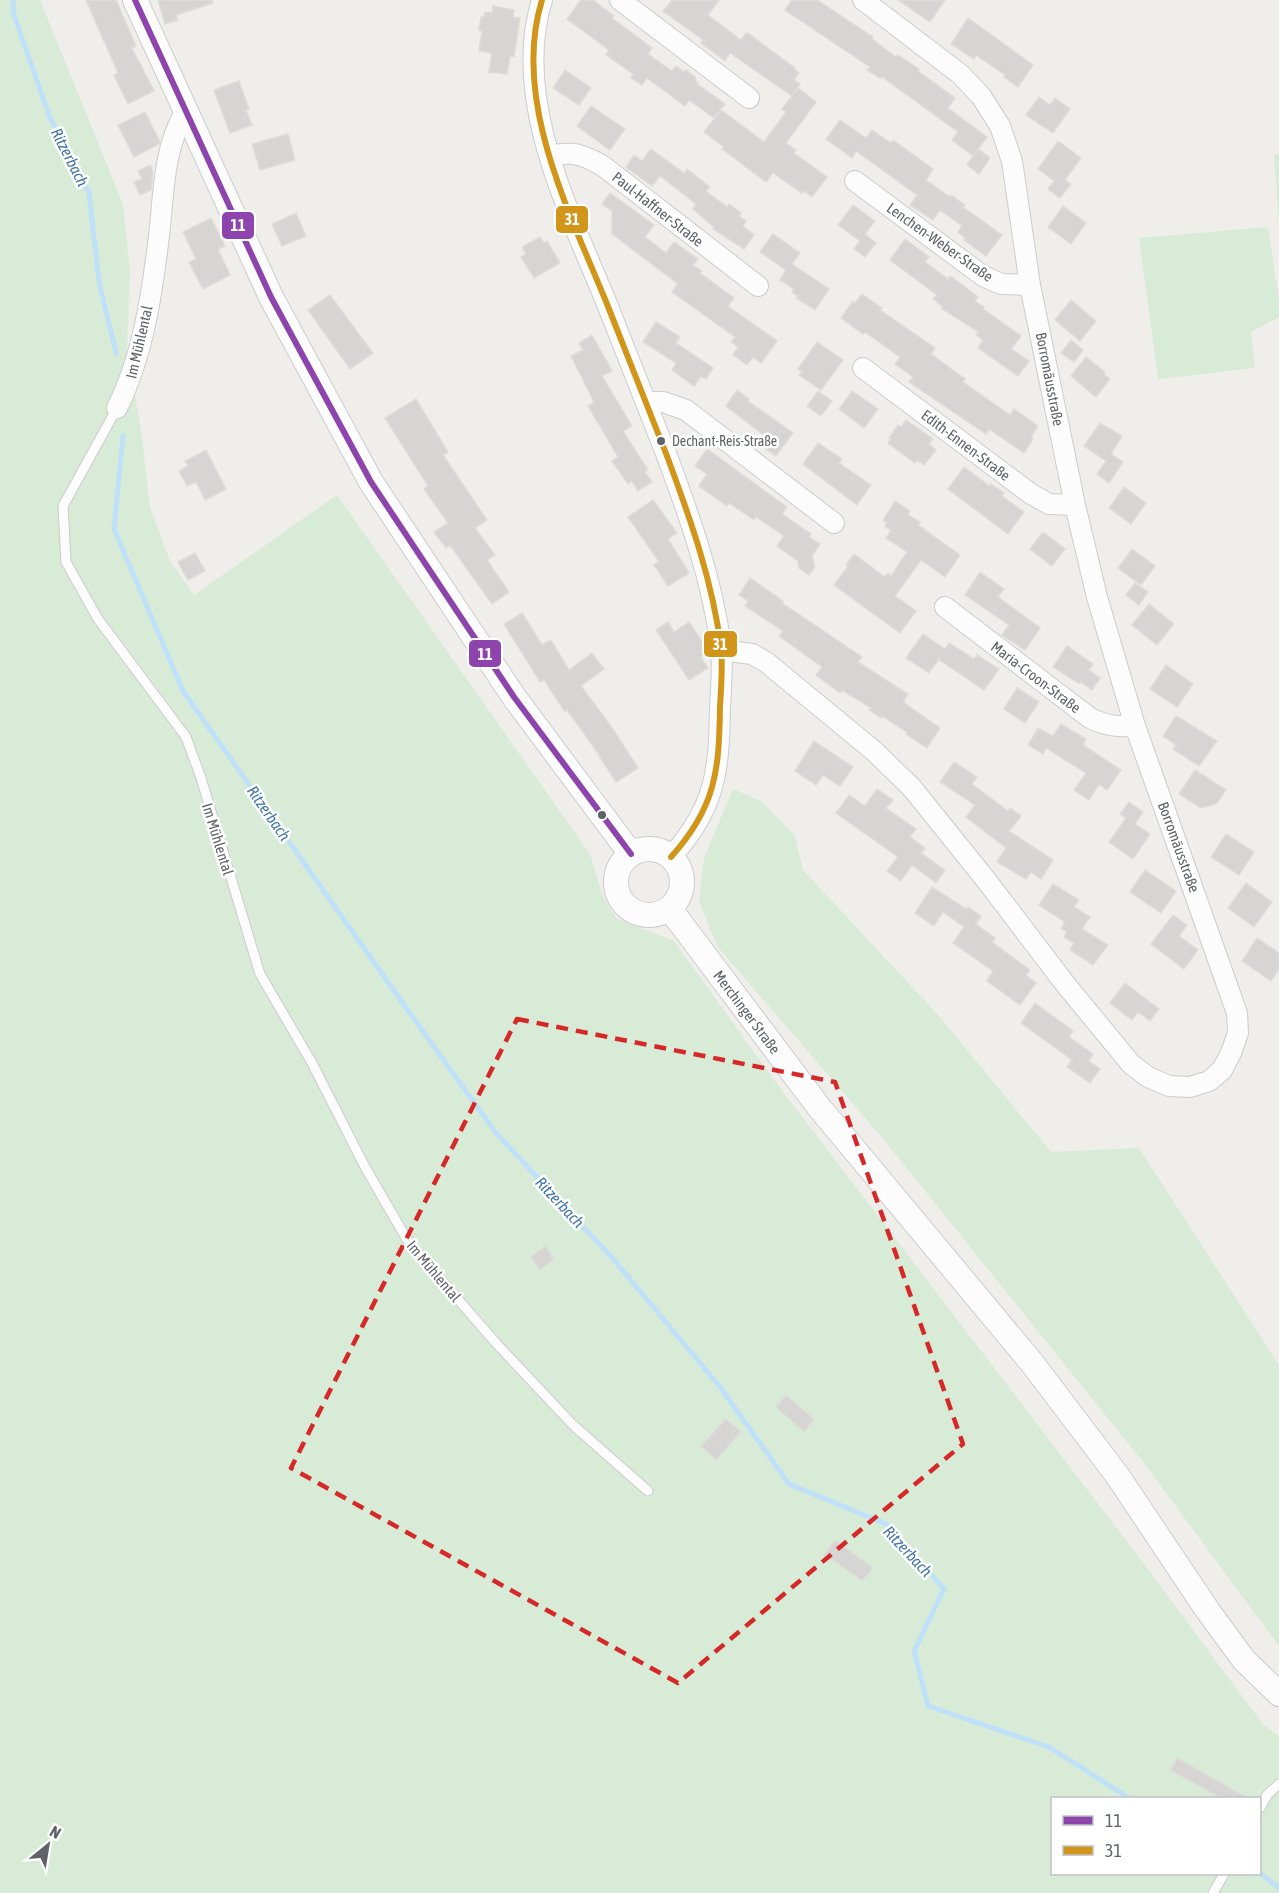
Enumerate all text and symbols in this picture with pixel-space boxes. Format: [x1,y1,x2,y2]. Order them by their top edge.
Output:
water label: Ritzerbach [48,125,92,189]
street label: Paul-Haffner-Straße [609,168,707,250]
street label: Lenchen-Weber-Straße [884,199,996,285]
line badge: 31 [555,205,589,234]
text: 31 [564,210,580,228]
line badge: 11 [221,211,255,240]
text: 11 [230,216,246,234]
street label: Im Mühlental [122,304,156,380]
street label: Borromäusstraße [1033,331,1067,427]
street label: Edith-Ennen-Straße [918,406,1014,484]
place label: Dechant-Reis-Straße [672,433,777,449]
marker: Dechant-Reis-Straße [655,435,667,447]
line badge: 31 [703,630,738,658]
text: 31 [712,635,728,653]
street label: Maria-Croon-Straße [988,638,1084,716]
line badge: 11 [468,639,502,668]
text: 11 [477,645,493,663]
water label: Ritzerbach [244,782,294,844]
street label: Borromäusstraße [1155,799,1203,895]
street label: Im Mühlental [199,801,237,877]
unlabelled marker [596,809,608,821]
street label: Merchinger Straße [710,967,784,1057]
water label: Ritzerbach [532,1173,588,1231]
street label: Im Mühlental [404,1237,464,1305]
water label: Ritzerbach [880,1522,936,1580]
legend [1051,1797,1261,1875]
text: 11 [1105,1810,1122,1831]
north arrow [18,1815,78,1875]
text: N [47,1822,64,1842]
text: 31 [1105,1840,1122,1861]

